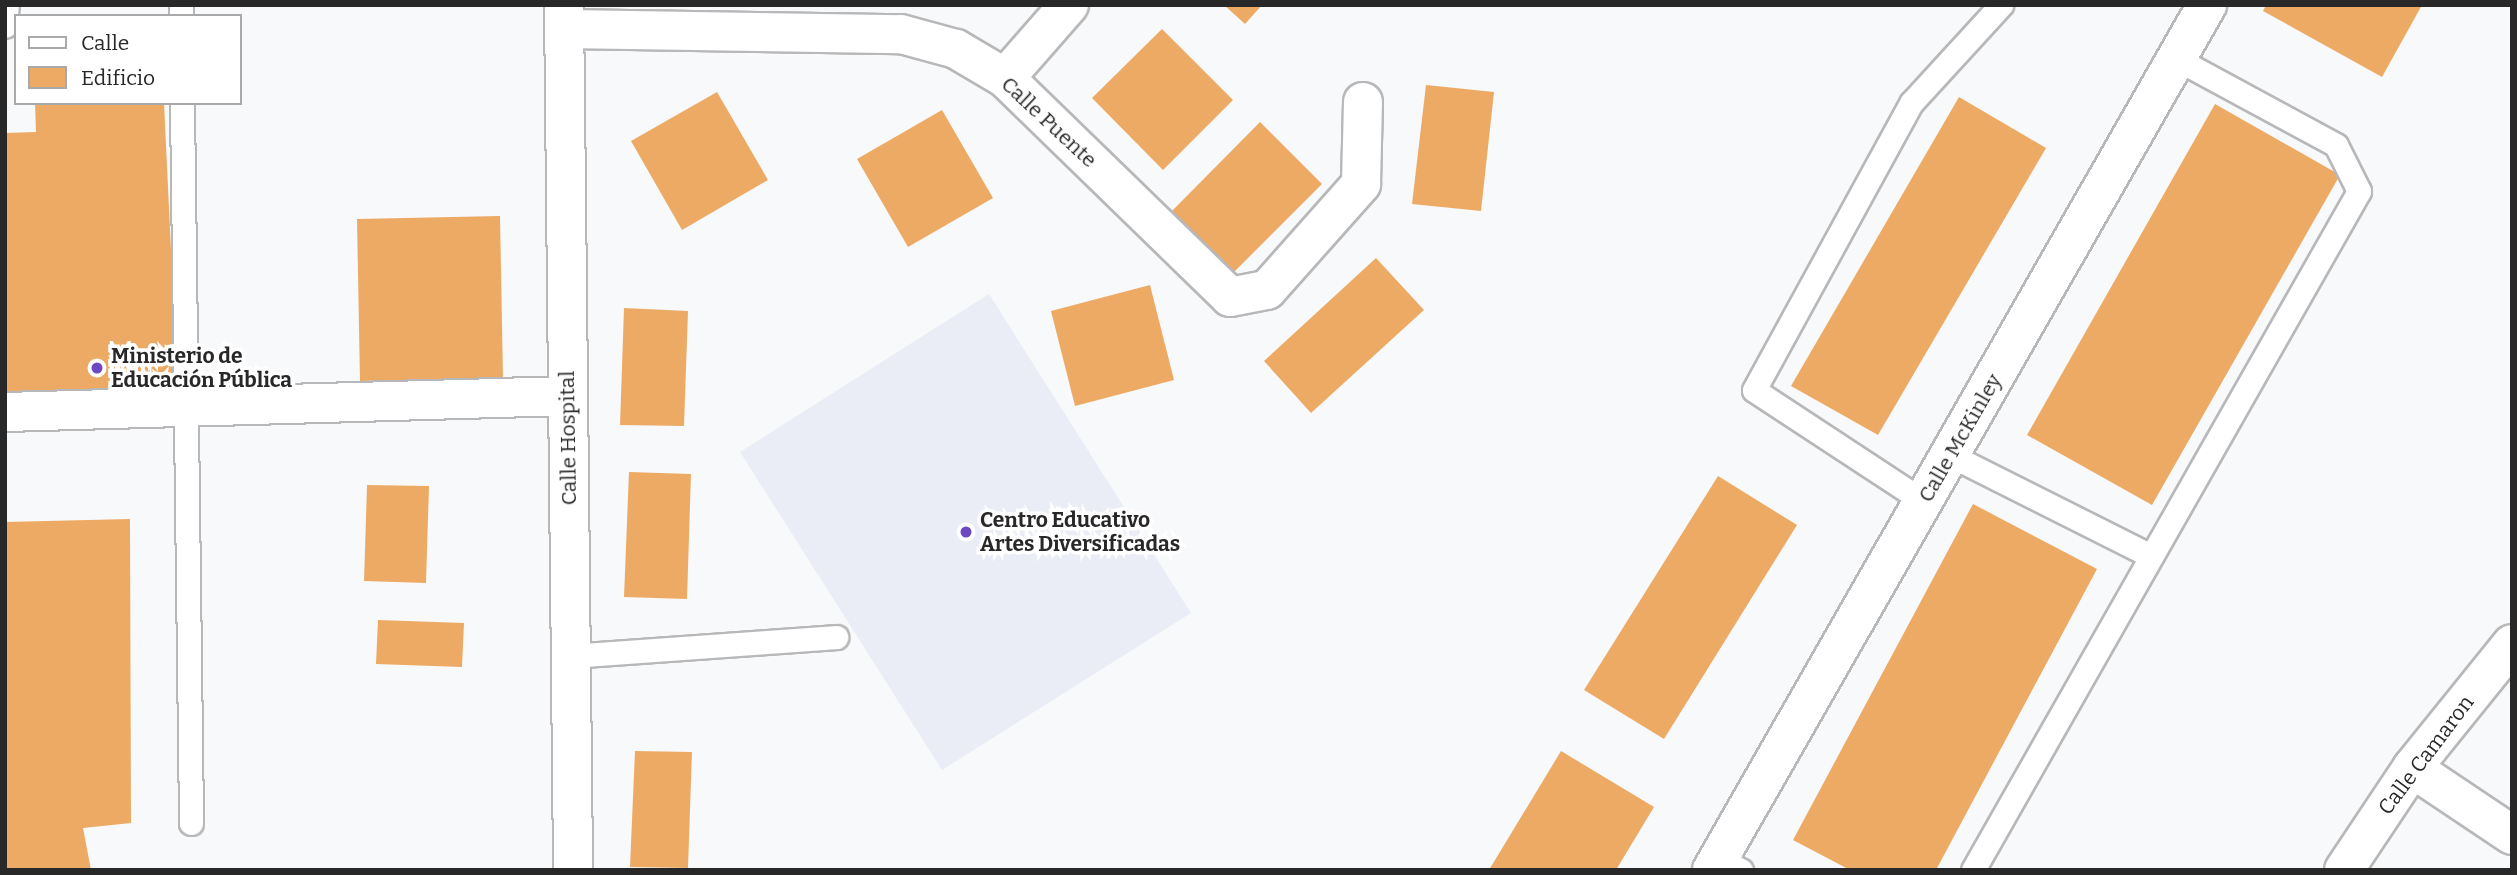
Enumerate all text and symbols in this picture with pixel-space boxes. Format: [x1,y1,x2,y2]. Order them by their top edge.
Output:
legend [14,14,242,105]
text: Calle [81,30,129,56]
text: Edificio [81,65,155,91]
street label: Calle Puente [996,71,1102,173]
place label: Ministerio de Educación Pública [111,343,292,393]
marker: Ministerio de Educación Pública [89,360,105,376]
street label: Calle McKinley [1913,369,2007,507]
street label: Calle Hospital [554,371,582,505]
place label: Centro Educativo Artes Diversificadas [980,507,1180,557]
marker: Centro Educativo Artes Diversificadas [958,524,974,540]
street label: Calle Camaron [2373,690,2479,820]

